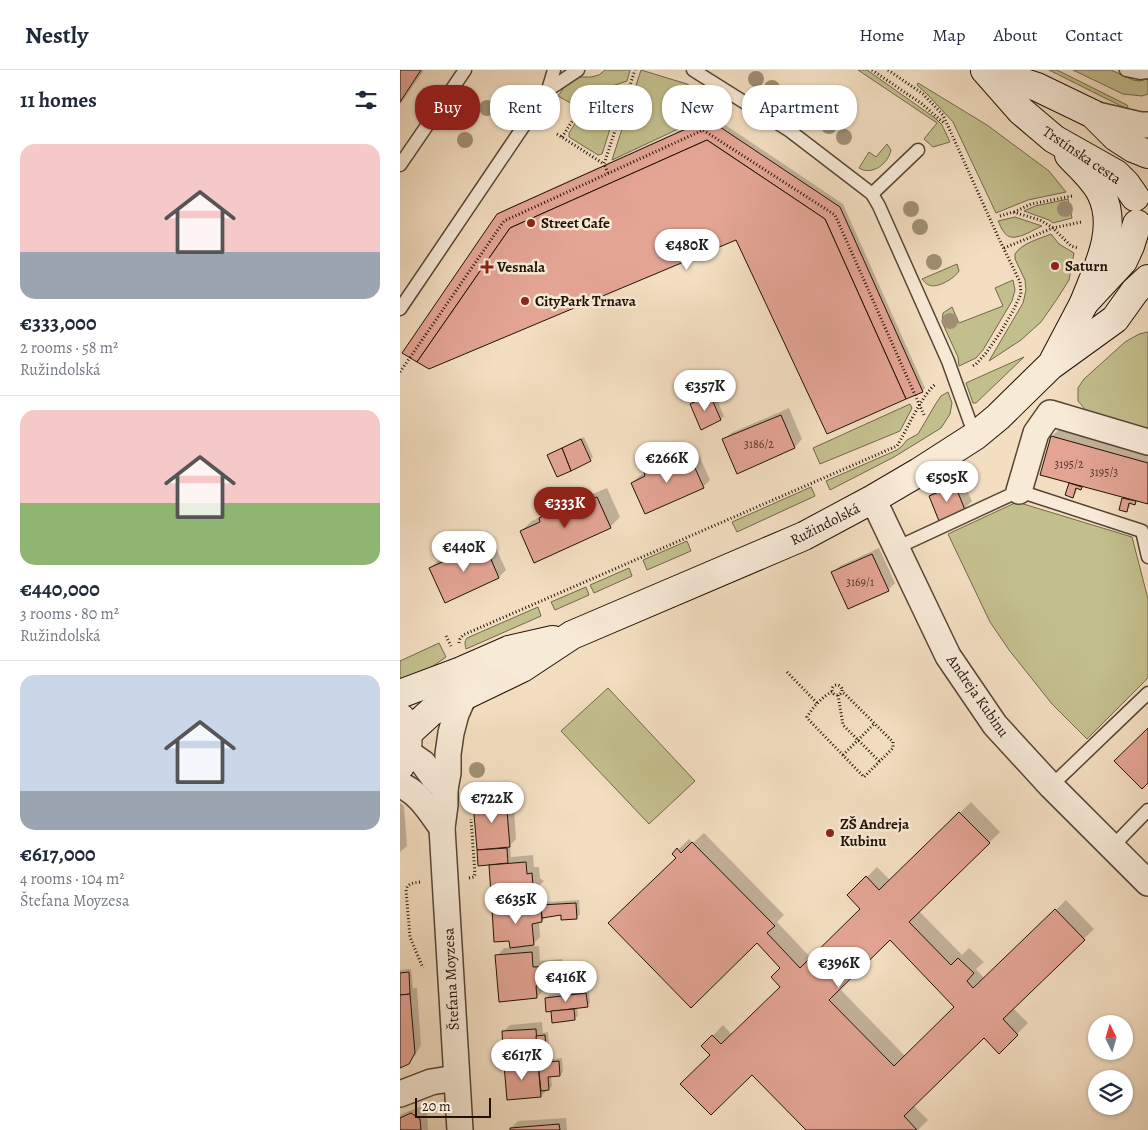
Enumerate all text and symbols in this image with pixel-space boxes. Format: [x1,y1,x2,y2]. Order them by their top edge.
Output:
text: Nestly [25,19,88,51]
text: Home [859,23,904,47]
text: Map [932,23,965,47]
text: About [993,23,1037,47]
text: Contact [1065,23,1123,47]
chip: Buy [415,85,480,130]
chip: Rent [490,85,560,130]
chip: Filters [570,85,652,130]
chip: New [662,85,732,130]
chip: Apartment [742,85,857,130]
text: 11 homes [20,86,97,114]
icon: filters [352,86,380,114]
street label: Trstínska cesta [1039,121,1125,189]
icon: home [155,177,245,267]
place label: Street Cafe [541,213,610,233]
marker: Street Cafe [525,217,537,229]
pin: €480K [652,228,722,271]
text: €480K [666,234,708,256]
place label: Saturn [1065,256,1108,276]
place label: Vesnala [496,257,546,277]
marker: Saturn [1049,260,1061,272]
marker: Vesnala [481,261,493,273]
place label: CityPark Trnava [535,291,637,311]
marker: CityPark Trnava [519,295,531,307]
text: €333,000 [20,309,96,337]
text: 2 rooms · 58 m² [20,337,118,359]
text: Ružindolská [20,359,101,381]
pin: €357K [670,370,740,412]
text: €357K [685,375,725,397]
house number: 3186/2 [744,436,774,452]
icon: home [155,442,245,532]
pin: €266K [632,442,702,484]
text: €266K [646,447,688,469]
house number: 3195/2 [1054,456,1084,472]
pin: €505K [912,460,982,503]
house number: 3195/3 [1090,464,1118,480]
text: €505K [926,466,968,488]
pin: €333K [530,486,600,529]
text: €333K [545,492,585,514]
street label: Ružindolská [787,498,863,550]
pin: €440K [429,530,499,573]
text: €440K [443,536,485,558]
house number: 3169/1 [846,574,874,590]
text: €440,000 [20,575,100,603]
text: 3 rooms · 80 m² [20,603,119,625]
text: Ružindolská [20,625,101,647]
street label: Andreja Kubinu [942,650,1014,742]
icon: home [155,707,245,797]
pin: €722K [457,782,527,824]
text: €722K [471,787,513,809]
place label: ZŠ Andreja Kubinu [840,814,910,851]
marker: ZŠ Andreja Kubinu [824,827,836,839]
text: €617,000 [20,840,96,868]
text: 4 rooms · 104 m² [20,868,125,890]
pin: €635K [481,882,551,925]
text: €635K [496,888,536,910]
text: Štefana Moyzesa [20,890,129,912]
street label: Štefana Moyzesa [438,927,464,1031]
pin: €396K [804,946,874,989]
text: €396K [818,952,860,974]
pin: €416K [531,960,601,1003]
text: €416K [546,966,586,988]
north arrow [1088,1015,1132,1060]
map controls [1088,1015,1133,1115]
pin: €617K [487,1038,557,1081]
text: €617K [502,1044,542,1066]
button: layers [1088,1070,1133,1115]
scale bar [415,1095,491,1118]
text: 20 m [422,1097,451,1116]

